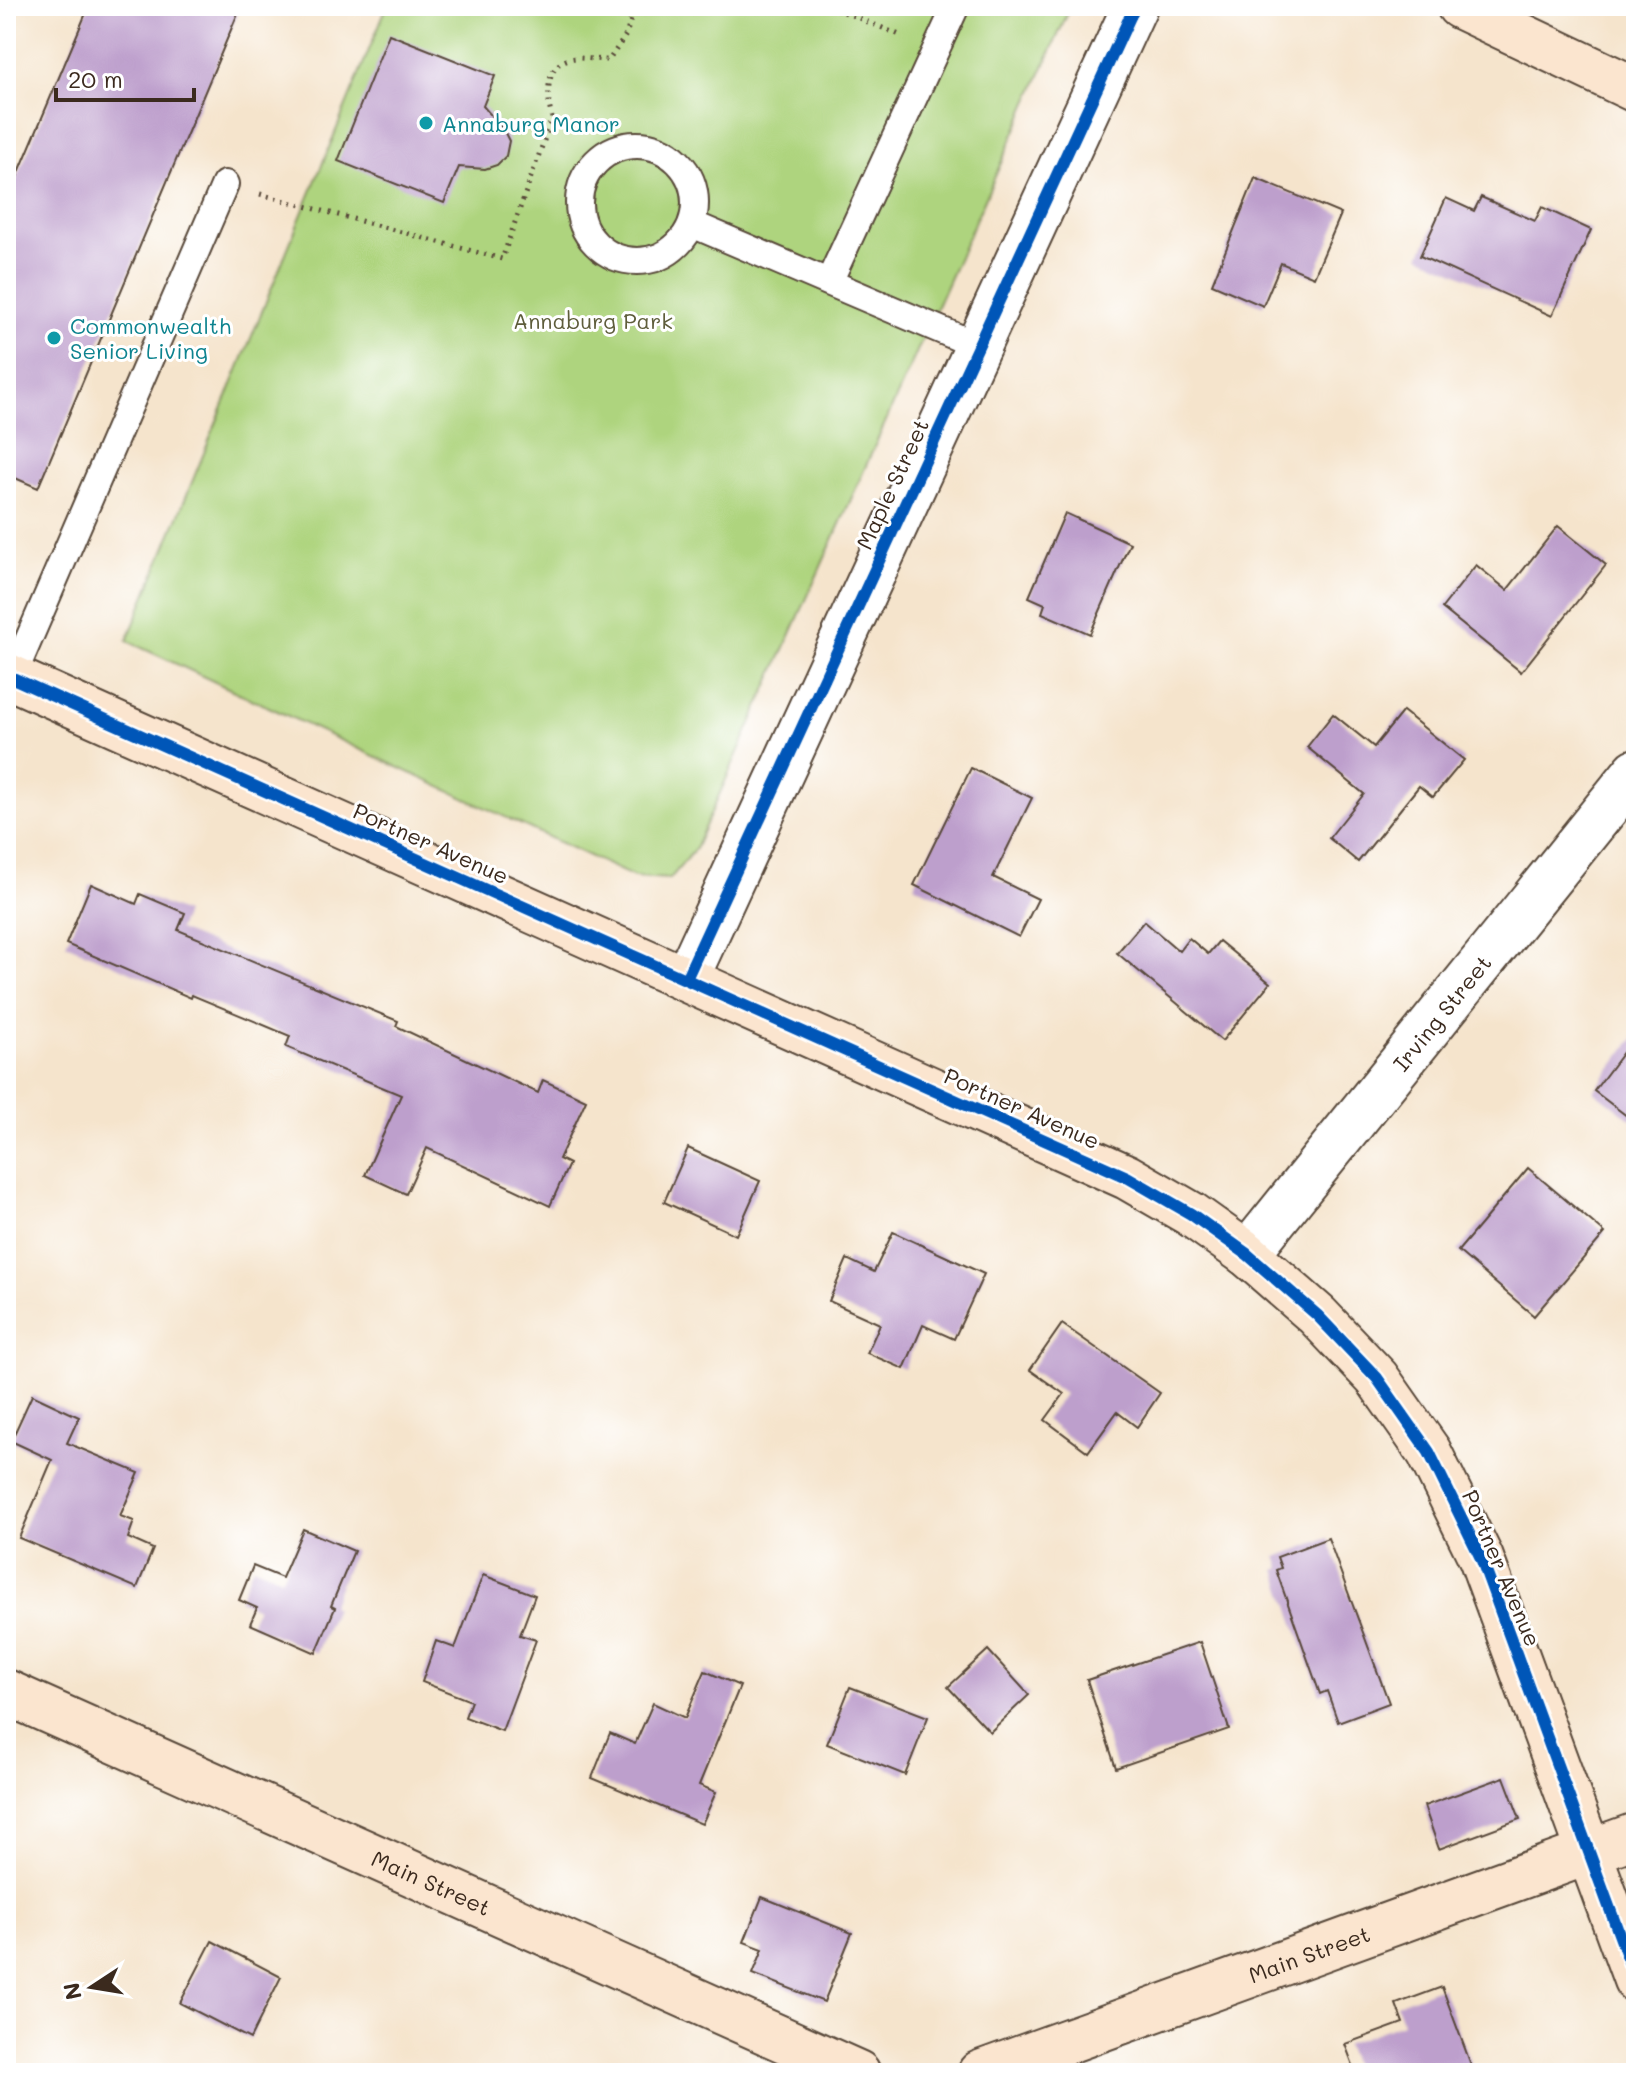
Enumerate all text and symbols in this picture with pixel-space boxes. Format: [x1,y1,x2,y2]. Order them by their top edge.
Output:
scale bar [56,52,194,102]
text: 20 m [68,63,123,94]
place label: Annaburg Manor [442,109,620,138]
marker: Annaburg Manor [417,114,435,132]
park label: Annaburg Park [513,306,673,335]
place label: Commonwealth Senior Living [70,311,231,365]
marker: Commonwealth Senior Living [45,329,63,347]
street label: Maple Street [849,414,935,554]
street label: Portner Avenue [349,796,513,890]
street label: Irving Street [1386,949,1497,1077]
street label: Portner Avenue [940,1061,1104,1155]
street label: Portner Avenue [1456,1485,1548,1651]
street label: Main Street [367,1843,495,1921]
street label: Main Street [1244,1918,1374,1989]
north arrow [52,1947,132,2027]
text: N [56,1980,88,2002]

